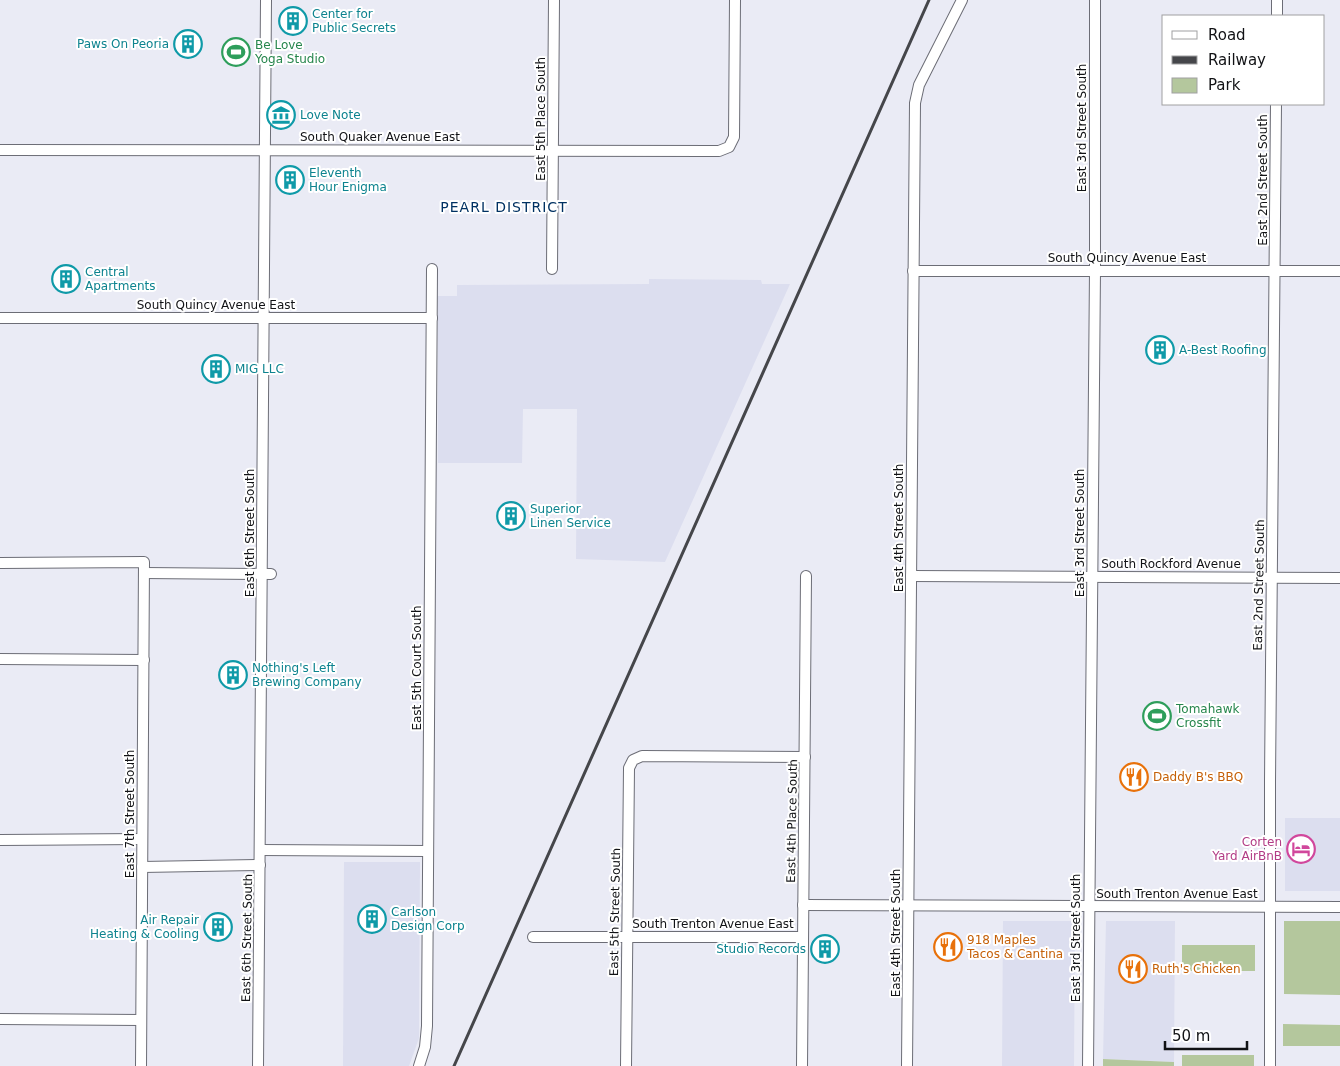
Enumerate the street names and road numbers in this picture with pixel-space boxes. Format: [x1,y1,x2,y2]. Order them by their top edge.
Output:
street label: East 5th Place South [534,57,548,181]
street label: East 3rd Street South [1075,64,1089,192]
street label: East 2nd Street South [1256,114,1270,246]
street label: South Quaker Avenue East [300,130,460,144]
street label: South Quincy Avenue East [1048,251,1207,265]
street label: South Quincy Avenue East [137,298,296,312]
street label: East 4th Street South [892,464,906,592]
street label: East 6th Street South [243,469,257,597]
street label: East 3rd Street South [1073,469,1087,597]
street label: East 2nd Street South [1251,519,1267,651]
street label: South Rockford Avenue [1101,557,1241,571]
street label: East 5th Court South [410,605,424,731]
street label: East 7th Street South [123,750,137,878]
street label: East 4th Place South [784,759,800,883]
street label: East 5th Street South [607,848,623,976]
street label: East 4th Street South [889,869,903,997]
street label: East 6th Street South [239,874,255,1002]
street label: East 3rd Street South [1069,874,1083,1002]
street label: South Trenton Avenue East [1096,887,1258,901]
street label: South Trenton Avenue East [632,917,794,931]

